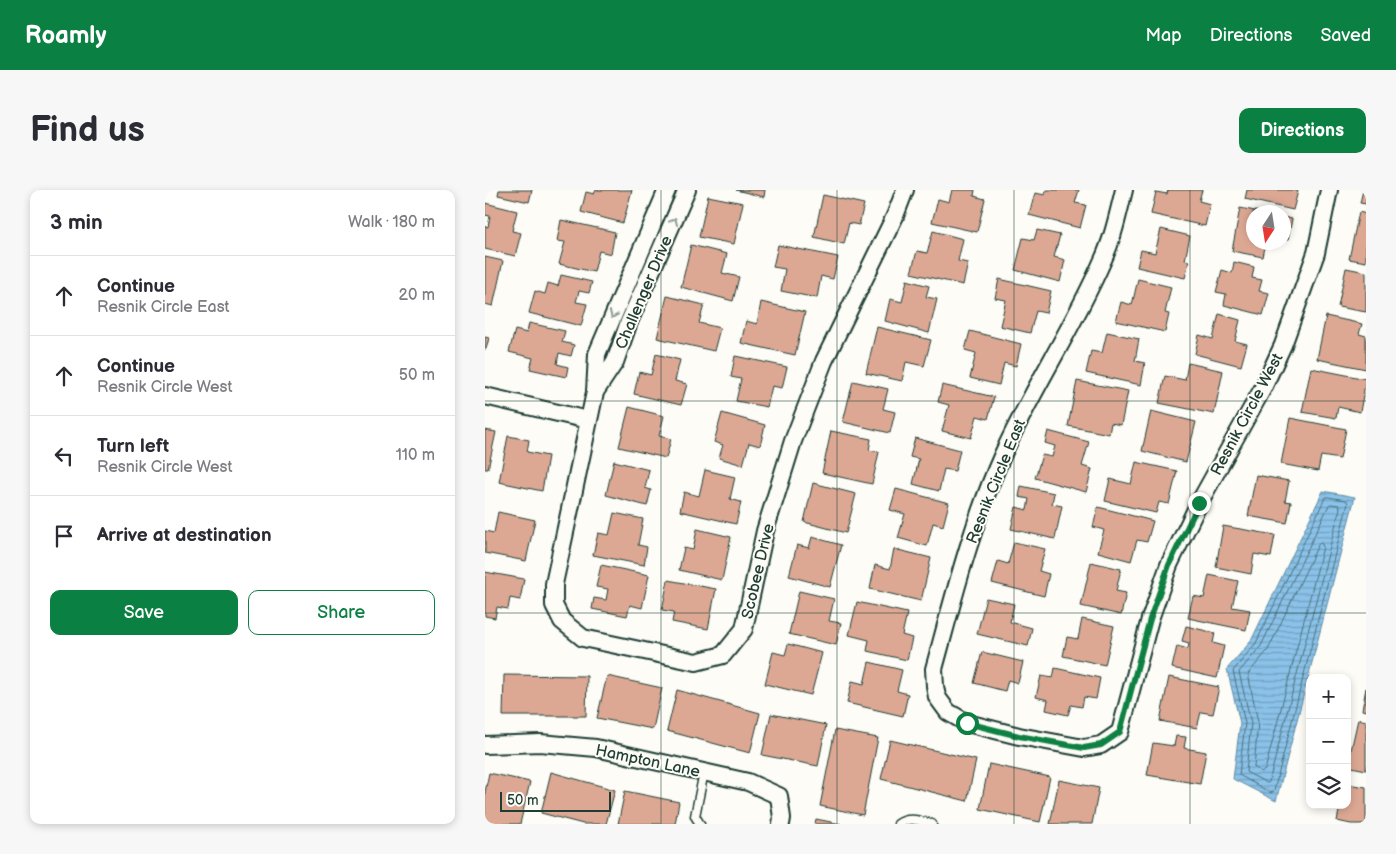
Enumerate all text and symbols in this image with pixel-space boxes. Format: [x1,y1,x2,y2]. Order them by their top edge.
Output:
text: Roamly [25,21,106,50]
text: Map [1146,25,1182,46]
text: Directions [1210,25,1292,46]
text: Saved [1320,25,1371,46]
button: Directions [1239,108,1366,153]
text: Find us [30,109,145,152]
north arrow [1246,205,1291,250]
text: 3 min [50,210,103,235]
text: Walk · 180 m [348,213,435,232]
one-way arrow [667,217,678,226]
street label: Challenger Drive [612,233,677,352]
text: Continue [97,275,175,298]
icon: ahead [50,282,78,310]
text: 20 m [399,286,435,305]
text: Resnik Circle East [97,298,230,317]
one-way arrow [609,310,620,319]
street label: Resnik Circle West [1207,350,1288,479]
text: Continue [97,355,175,378]
icon: ahead [50,362,78,390]
text: 50 m [399,366,435,385]
text: Resnik Circle West [97,378,232,397]
street label: Resnik Circle East [963,416,1030,547]
text: Turn left [97,435,169,458]
icon: left [50,442,78,470]
text: 110 m [396,446,435,465]
text: Resnik Circle West [97,458,232,477]
route end [1188,492,1211,515]
street label: Scobee Drive [738,521,779,621]
icon: arrive [50,522,78,550]
text: Arrive at destination [97,524,272,547]
button: Save [50,590,238,635]
button: Share [248,590,435,635]
map controls [1306,674,1351,809]
button: + [1306,674,1351,719]
route start [956,712,979,735]
button: − [1306,719,1351,764]
street label: Hampton Lane [594,741,702,782]
button: layers [1306,764,1351,809]
scale bar [500,789,611,812]
text: 50 m [507,792,539,809]

